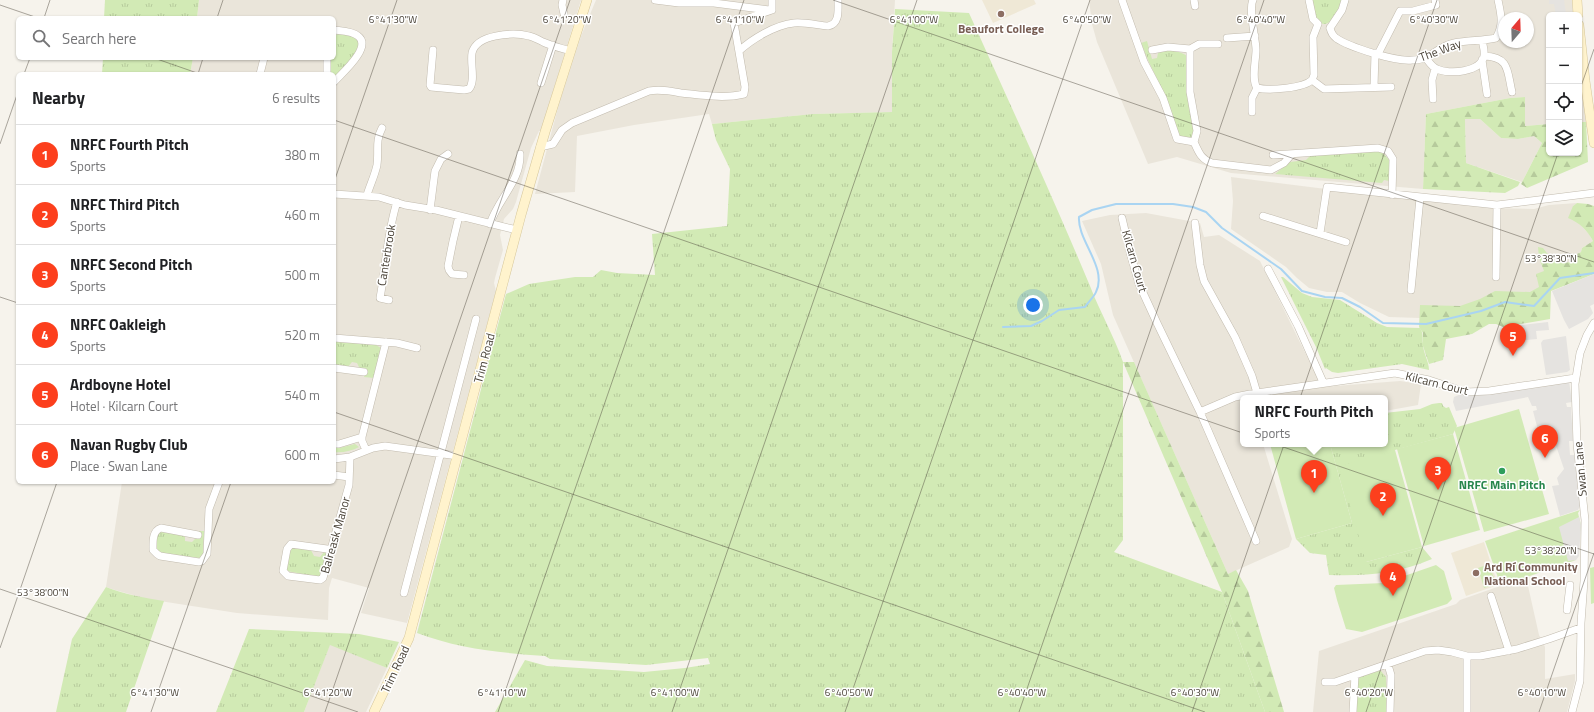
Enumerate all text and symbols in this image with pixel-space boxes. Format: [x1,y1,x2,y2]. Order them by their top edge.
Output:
marker: Beaufort College [996,9,1006,19]
text: 6°41'30"W [369,12,417,27]
text: 6°41'20"W [543,12,591,27]
text: 6°41'10"W [716,12,764,27]
text: 6°41'00"W [890,12,938,27]
text: 6°40'50"W [1063,12,1111,27]
text: 6°40'40"W [1237,12,1285,27]
text: 6°40'30"W [1410,12,1458,27]
north arrow [1498,12,1534,48]
map controls [1546,12,1582,156]
button: + [1546,12,1582,48]
search box [16,16,336,60]
place label: Beaufort College [958,19,1044,38]
icon: search [30,27,52,49]
text: Search here [62,27,136,50]
street label: The Way [1416,34,1464,66]
button: − [1546,48,1582,84]
button: locate [1546,84,1582,120]
text: Nearby [32,85,85,111]
text: 6 results [272,88,320,108]
button: layers [1546,120,1582,156]
text: NRFC Fourth Pitch [70,133,189,156]
text: 1 [41,145,49,165]
text: 380 m [284,145,320,165]
text: Sports [70,156,106,176]
text: NRFC Third Pitch [70,193,179,216]
text: 2 [41,205,49,225]
text: 460 m [284,205,320,225]
text: Sports [70,216,106,236]
street label: Canterbrook [372,223,400,287]
street label: Kilcarn Court [1117,228,1153,295]
text: 53°38'30"N [1525,251,1577,266]
text: NRFC Second Pitch [70,253,193,276]
text: 3 [41,265,49,285]
text: 500 m [284,265,320,285]
text: Sports [70,276,106,296]
your location [1023,295,1043,315]
text: NRFC Oakleigh [70,313,166,336]
pin: 5 [1500,323,1526,356]
text: 4 [41,325,49,345]
text: 520 m [284,325,320,345]
street label: Trim Road [468,331,500,385]
text: Sports [70,336,106,356]
street label: Kilcarn Court [1404,366,1471,400]
text: Ardboyne Hotel [70,373,171,396]
text: 5 [41,385,49,405]
text: 540 m [284,385,320,405]
popup [1240,395,1388,447]
text: Hotel · Kilcarn Court [70,396,178,416]
text: NRFC Fourth Pitch [1255,400,1373,423]
text: Sports [1255,423,1290,443]
pin: 6 [1532,425,1558,458]
text: Navan Rugby Club [70,433,188,456]
street label: Swan Lane [1568,441,1592,497]
text: 6 [41,445,49,465]
text: 600 m [284,445,320,465]
text: Place · Swan Lane [70,456,167,476]
pin: 3 [1425,457,1451,490]
pin: 1 [1301,460,1327,493]
marker: NRFC Main Pitch [1497,466,1507,476]
place label: NRFC Main Pitch [1459,475,1545,494]
pin: 2 [1370,483,1396,516]
street label: Balreask Manor [315,494,355,576]
text: 53°38'20"N [1525,543,1577,558]
place label: Ard Rí Community National School [1484,557,1578,590]
pin: 4 [1380,563,1406,596]
marker: Ard Rí Community National School [1471,568,1481,578]
text: 53°38'00"N [17,585,69,600]
street label: Trim Road [376,642,414,696]
text: 6°41'30"W [131,685,179,700]
text: 6°41'20"W [304,685,352,700]
text: 6°41'10"W [478,685,526,700]
text: 6°41'00"W [651,685,699,700]
text: 6°40'50"W [825,685,873,700]
text: 6°40'40"W [998,685,1046,700]
text: 6°40'30"W [1171,685,1219,700]
text: 6°40'20"W [1345,685,1393,700]
text: 6°40'10"W [1518,685,1566,700]

